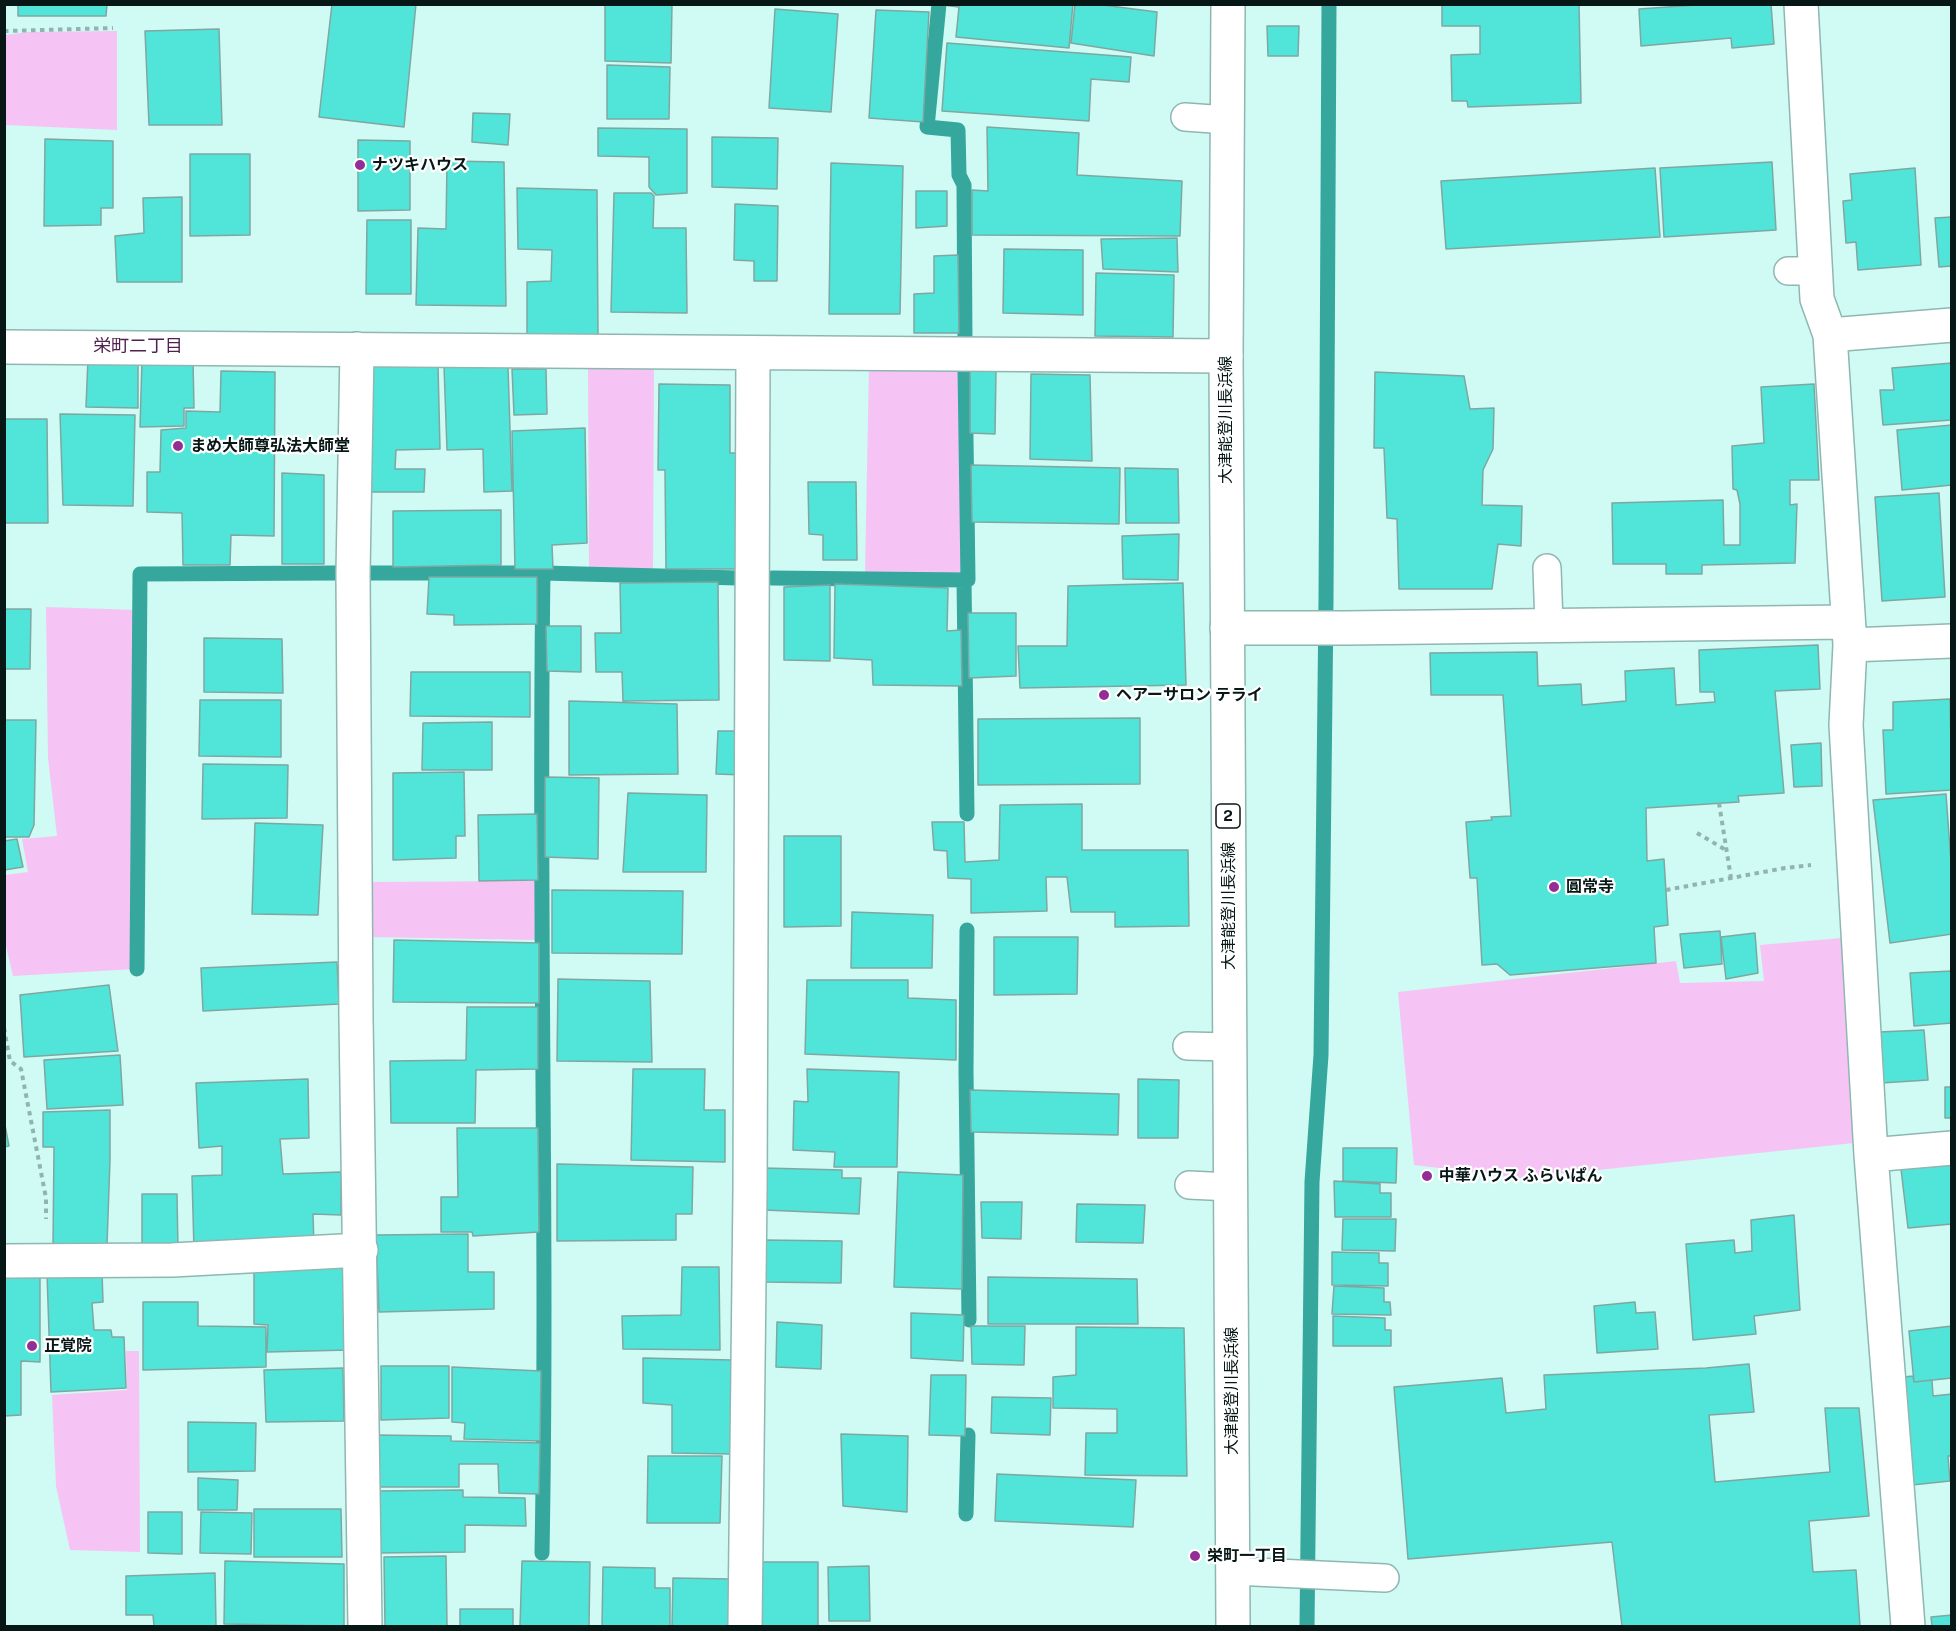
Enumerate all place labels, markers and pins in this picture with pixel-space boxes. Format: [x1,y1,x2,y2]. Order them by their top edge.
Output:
place label: ナツキハウス [372,155,468,175]
marker: ナツキハウス [353,158,367,172]
place label: まめ大師尊弘法大師堂 [190,436,350,456]
marker: まめ大師尊弘法大師堂 [171,439,185,453]
place label: ヘアーサロン テライ [1116,685,1263,705]
marker: ヘアーサロン テライ [1097,688,1111,702]
place label: 圓常寺 [1566,877,1614,897]
marker: 圓常寺 [1547,880,1561,894]
place label: 中華ハウス ふらいぱん [1439,1166,1603,1186]
marker: 中華ハウス ふらいぱん [1420,1169,1434,1183]
place label: 正覚院 [44,1336,92,1356]
marker: 正覚院 [25,1339,39,1353]
place label: 栄町一丁目 [1207,1546,1287,1566]
marker: 栄町一丁目 [1188,1549,1202,1563]

